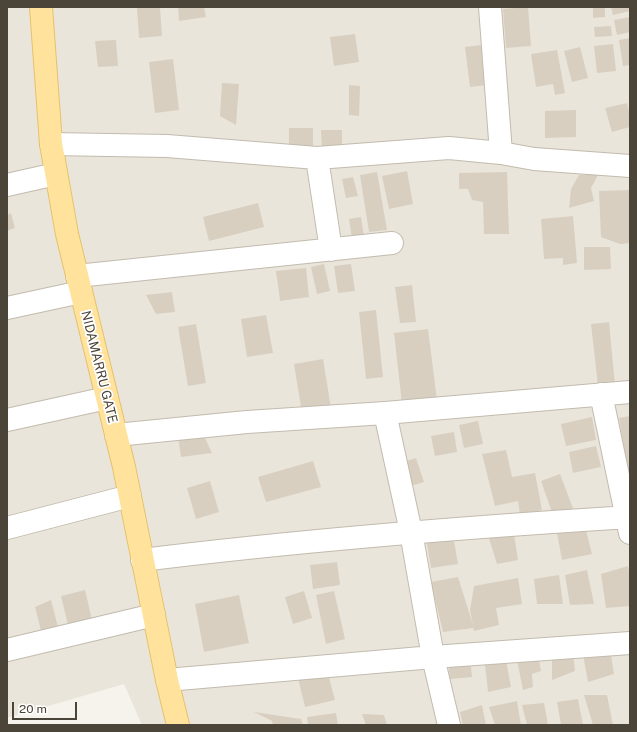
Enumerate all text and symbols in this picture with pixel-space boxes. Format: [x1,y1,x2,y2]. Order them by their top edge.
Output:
street label: NIDAMARRU GATE [78,309,120,425]
scale bar [14,694,79,720]
text: 20 m [19,702,47,716]

